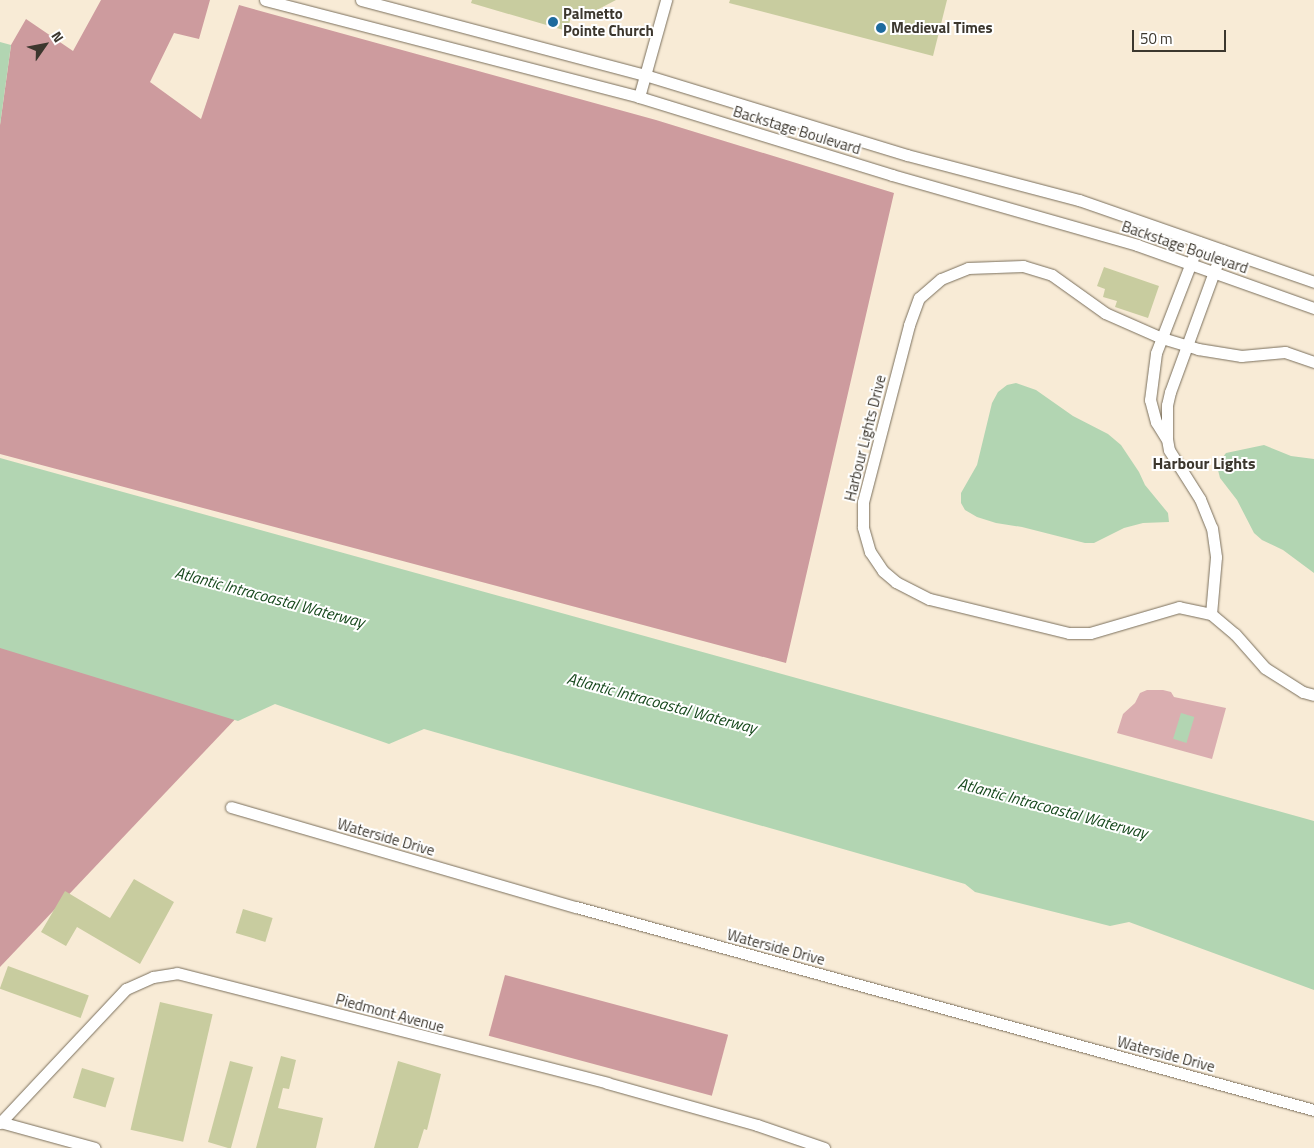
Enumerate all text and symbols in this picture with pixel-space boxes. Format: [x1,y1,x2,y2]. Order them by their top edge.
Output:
place label: Palmetto Pointe Church [563,4,654,39]
marker: Palmetto Pointe Church [547,16,559,28]
place label: Medieval Times [891,19,993,37]
north arrow [20,20,70,70]
scale bar [1134,20,1228,52]
marker: Medieval Times [875,22,887,34]
text: N [47,27,69,46]
text: 50 m [1140,27,1173,50]
street label: Backstage Boulevard [731,102,863,158]
street label: Backstage Boulevard [1119,217,1251,277]
street label: Harbour Lights Drive [841,373,889,503]
district label: Harbour Lights [1153,453,1255,473]
water label: Atlantic Intracoastal Waterway [173,562,367,632]
water label: Atlantic Intracoastal Waterway [565,668,759,738]
water label: Atlantic Intracoastal Waterway [956,773,1150,843]
street label: Waterside Drive [335,814,437,860]
street label: Waterside Drive [725,925,827,969]
street label: Piedmont Avenue [334,990,446,1036]
street label: Waterside Drive [1115,1032,1217,1076]

